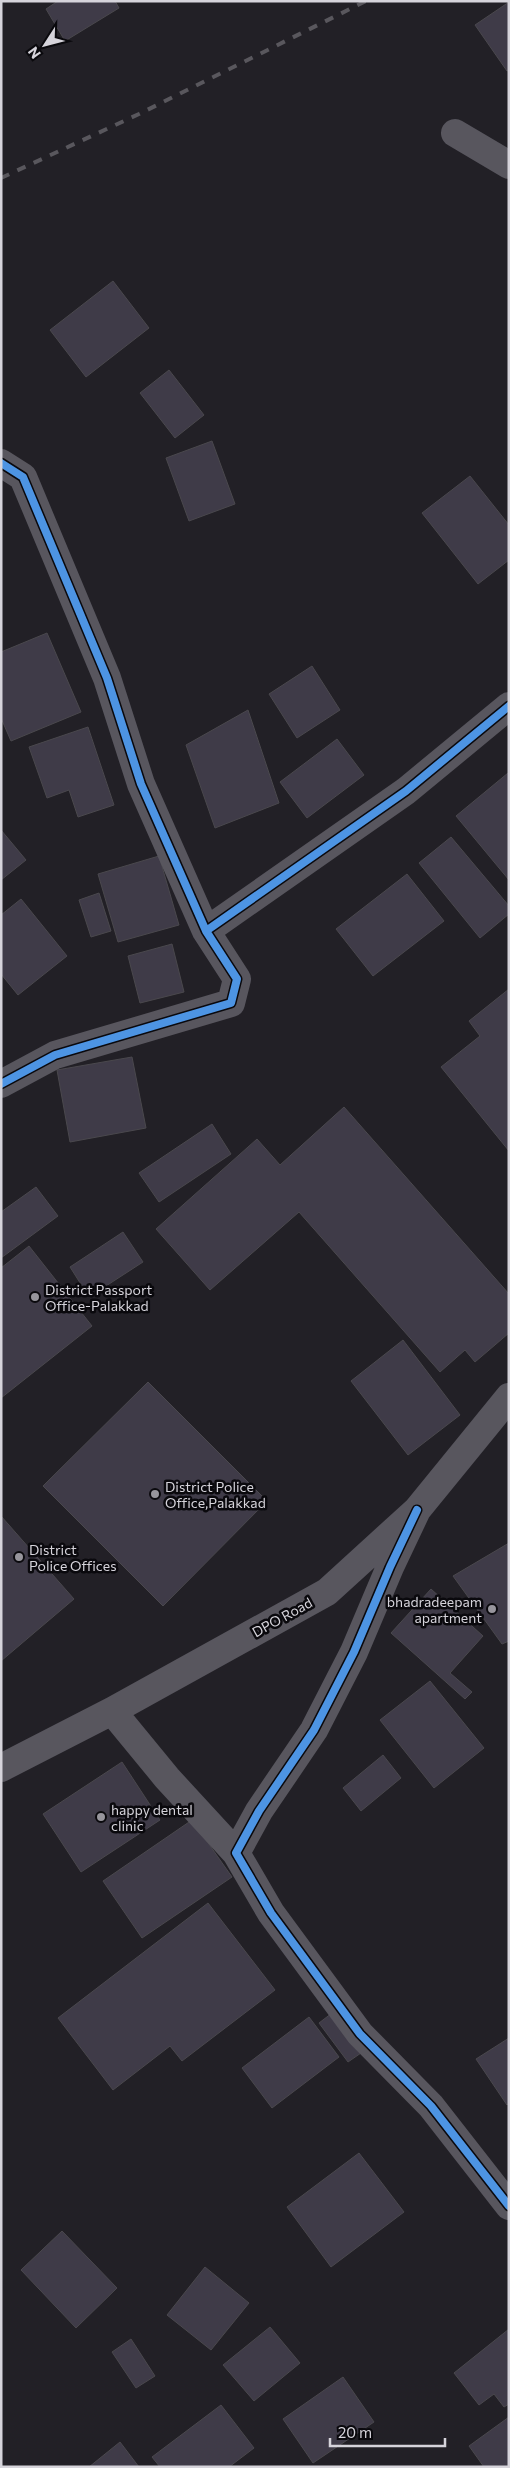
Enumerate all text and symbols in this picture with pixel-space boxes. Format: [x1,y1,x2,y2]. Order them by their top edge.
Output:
north arrow [20,20,70,70]
text: N [24,44,44,62]
place label: District Passport Office-Palakkad [45,1281,153,1314]
marker: District Passport Office-Palakkad [29,1291,41,1303]
place label: District Police Office,Palakkad [165,1478,266,1511]
marker: District Police Office,Palakkad [149,1488,161,1500]
place label: District Police Offices [29,1541,117,1574]
marker: District Police Offices [13,1551,25,1563]
place label: bhadradeepam apartment [387,1593,482,1626]
street label: DPO Road [249,1594,315,1640]
marker: bhadradeepam apartment [486,1603,498,1615]
place label: happy dental clinic [111,1801,193,1834]
marker: happy dental clinic [95,1811,107,1823]
scale bar [330,2416,445,2448]
text: 20 m [338,2423,372,2441]

